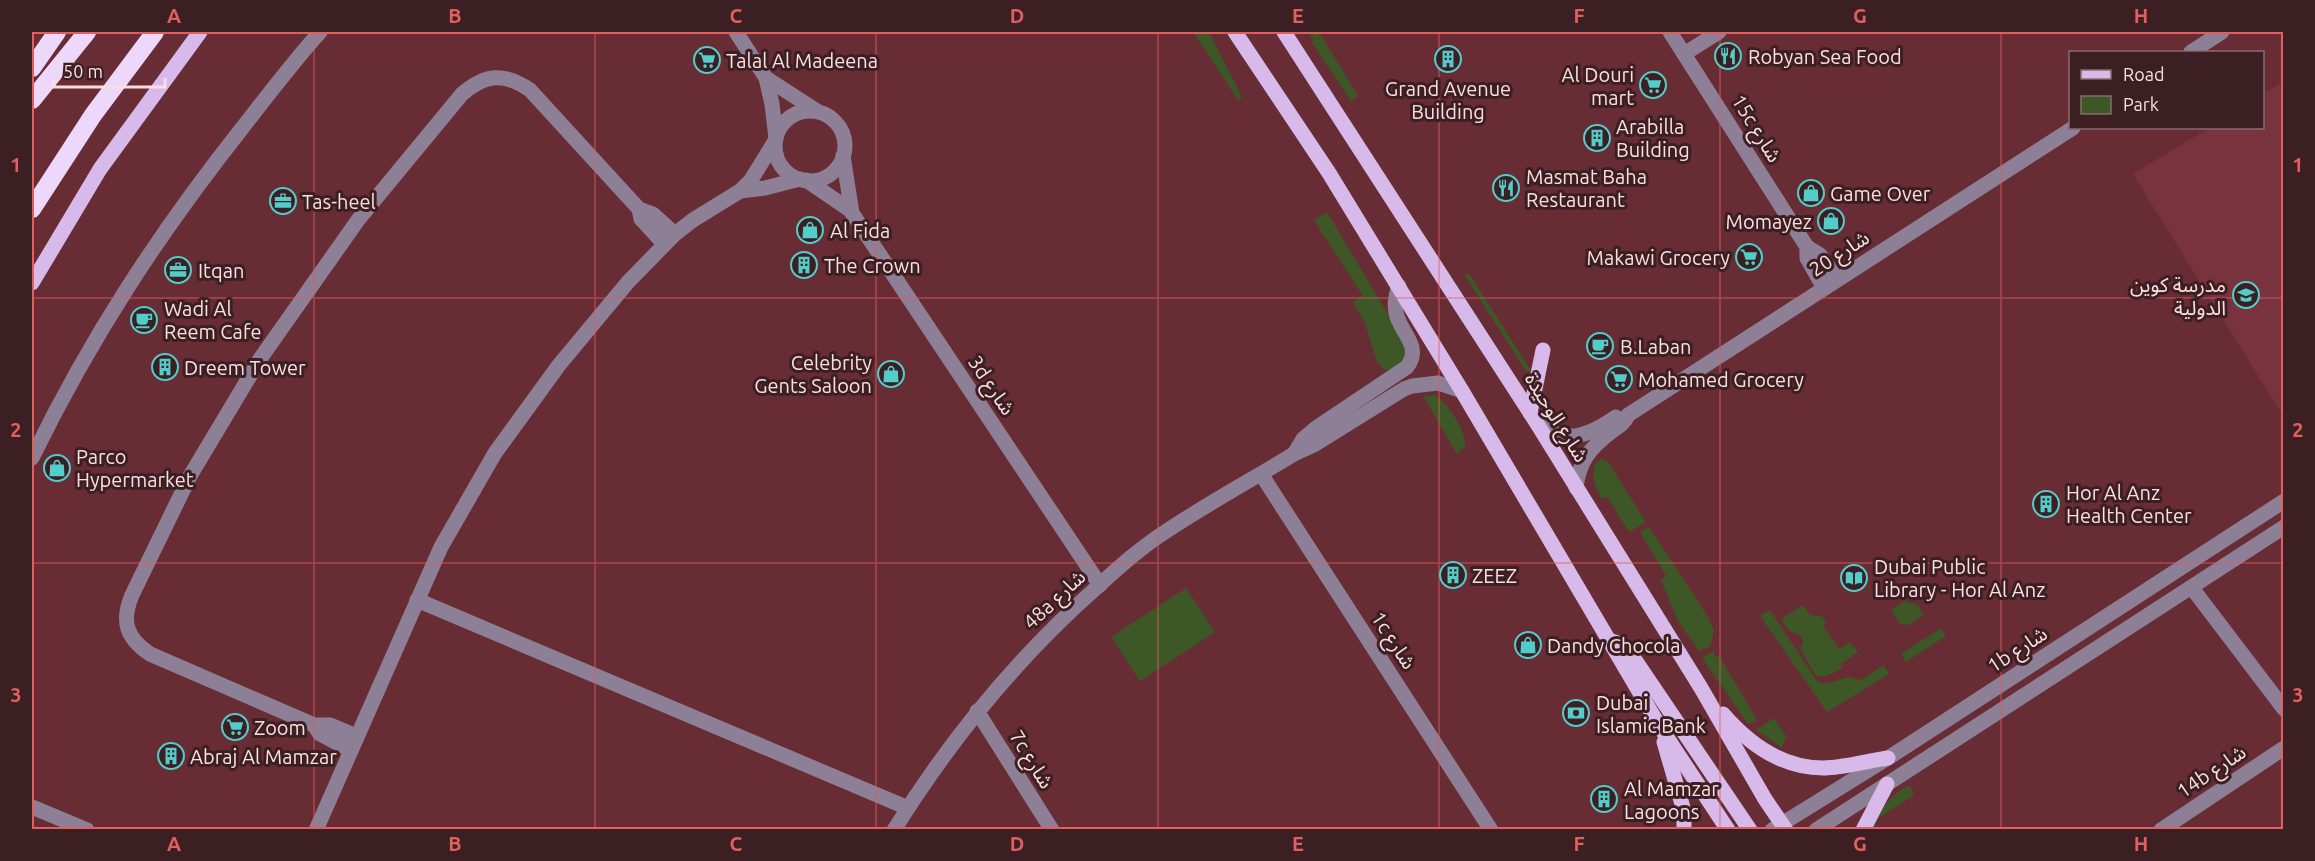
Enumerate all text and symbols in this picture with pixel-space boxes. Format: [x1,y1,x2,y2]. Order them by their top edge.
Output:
text: A [167,4,181,27]
text: B [448,4,462,27]
text: C [730,4,743,27]
text: D [1010,4,1024,27]
text: E [1292,4,1304,27]
text: F [1573,4,1585,27]
text: G [1853,4,1867,27]
text: H [2134,4,2148,27]
restaurant icon: Robyan Sea Food [1713,41,1743,71]
building icon: Grand Avenue Building [1433,44,1463,74]
supermarket icon: Talal Al Madeena [692,45,722,75]
place label: Robyan Sea Food [1748,45,1902,68]
place label: Talal Al Madeena [726,49,878,72]
scale bar [54,51,165,89]
legend [2069,51,2264,129]
text: 50 m [63,61,103,81]
place label: Al Douri mart [1562,63,1634,109]
text: Road [2123,64,2165,84]
supermarket icon: Al Douri mart [1638,70,1668,100]
place label: Grand Avenue Building [1385,77,1511,123]
street label: 15c شارع [1724,90,1787,168]
text: Park [2123,94,2159,114]
place label: Arabilla Building [1616,115,1690,161]
building icon: Arabilla Building [1582,123,1612,153]
text: 1 [10,153,22,176]
text: 1 [2292,153,2304,176]
place label: Masmat Baha Restaurant [1526,165,1647,211]
restaurant icon: Masmat Baha Restaurant [1491,173,1521,203]
shop icon: Game Over [1796,178,1826,208]
place label: Game Over [1830,182,1931,205]
office icon: Tas-heel [268,186,298,216]
place label: Tas-heel [302,190,376,213]
shop icon: Momayez [1816,206,1846,236]
place label: Momayez [1726,210,1812,233]
shop icon: Al Fida [795,215,825,245]
place label: Al Fida [830,219,890,242]
street label: شارع 20 [1805,225,1875,284]
supermarket icon: Makawi Grocery [1734,242,1764,272]
place label: Makawi Grocery [1587,246,1730,269]
building icon: The Crown [789,250,819,280]
place label: The Crown [824,254,921,277]
office icon: Itqan [163,255,193,285]
place label: Itqan [198,259,244,282]
place label: مدرسة كوين الدولية [2130,273,2226,320]
school or university icon: مدرسة كوين الدولية [2231,280,2261,310]
place label: Wadi Al Reem Cafe [164,297,262,343]
cafe icon: Wadi Al Reem Cafe [129,305,159,335]
cafe icon: B.Laban [1585,331,1615,361]
place label: B.Laban [1620,335,1692,358]
place label: Celebrity Gents Saloon [754,351,872,397]
street label: 3d شارع [961,351,1020,421]
building icon: Dreem Tower [150,352,180,382]
place label: Dreem Tower [184,356,306,379]
shop icon: Celebrity Gents Saloon [876,359,906,389]
supermarket icon: Mohamed Grocery [1604,364,1634,394]
street label: شارع الوحيدة [1517,368,1594,468]
place label: Mohamed Grocery [1638,368,1804,391]
text: 2 [10,418,22,441]
text: 2 [2292,418,2304,441]
place label: Parco Hypermarket [76,445,194,491]
shop icon: Parco Hypermarket [42,453,72,483]
place label: Hor Al Anz Health Center [2066,481,2192,527]
building icon: Hor Al Anz Health Center [2031,489,2061,519]
place label: Dubai Public Library - Hor Al Anz [1874,555,2045,601]
building icon: ZEEZ [1438,560,1468,590]
library icon: Dubai Public Library - Hor Al Anz [1839,563,1869,593]
place label: ZEEZ [1472,564,1517,587]
street label: 48a شارع [1018,565,1093,636]
street label: 1c شارع [1364,607,1421,675]
street label: 1b شارع [1983,621,2053,680]
shop icon: Dandy Chocola [1513,630,1543,660]
place label: Dandy Chocola [1547,634,1681,657]
text: 3 [10,683,22,706]
text: 3 [2292,683,2304,706]
place label: Dubai Islamic Bank [1596,691,1706,737]
bank icon: Dubai Islamic Bank [1561,698,1591,728]
supermarket icon: Zoom [220,712,250,742]
place label: Zoom [254,716,306,739]
street label: 7c شارع [1002,726,1059,794]
street label: 14b شارع [2172,740,2252,806]
building icon: Abraj Al Mamzar [156,741,186,771]
place label: Abraj Al Mamzar [190,745,337,768]
place label: Al Mamzar Lagoons [1624,777,1719,823]
building icon: Al Mamzar Lagoons [1589,784,1619,814]
text: A [167,832,181,855]
text: B [448,832,462,855]
text: C [730,832,743,855]
text: D [1010,832,1024,855]
text: E [1292,832,1304,855]
text: F [1573,832,1585,855]
text: G [1853,832,1867,855]
text: H [2134,832,2148,855]

